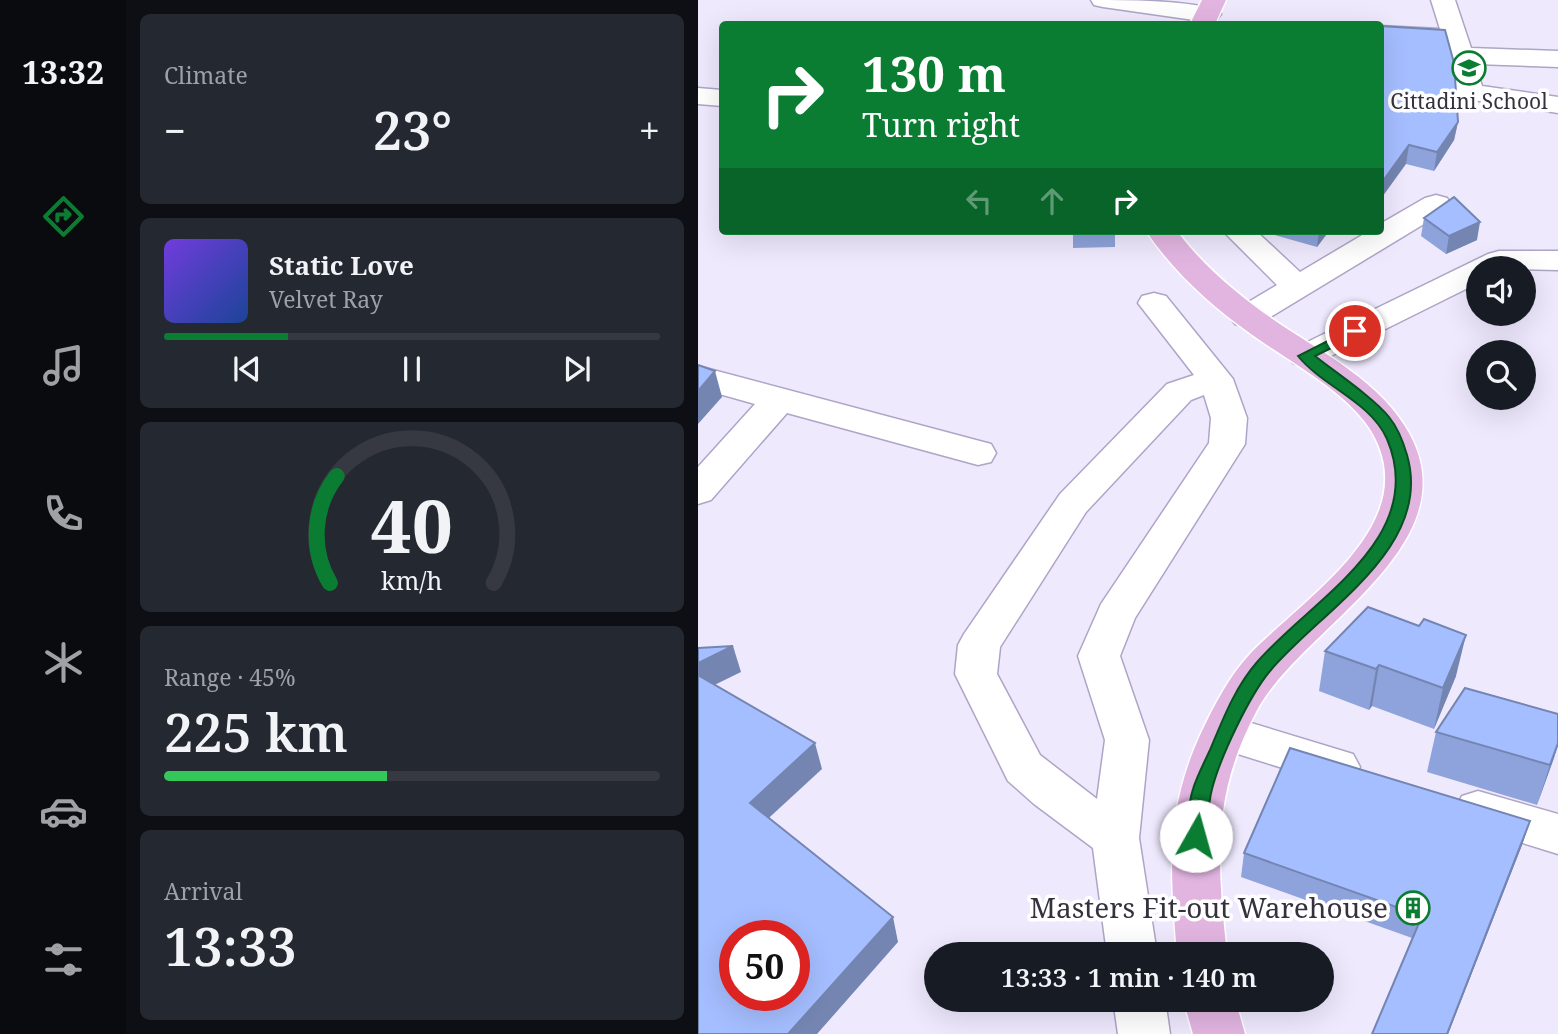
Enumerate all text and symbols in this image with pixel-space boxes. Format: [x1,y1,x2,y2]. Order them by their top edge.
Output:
text: 130 m [862,40,1006,106]
icon: right [747,49,838,140]
school or university icon: Cittadini School [1450,49,1488,87]
text: 13:32 [22,50,104,93]
text: Climate [164,59,248,91]
place label: Cittadini School [1390,87,1548,115]
text: 23° [373,94,452,165]
text: Turn right [862,103,1020,146]
text: − [164,104,186,156]
text: + [639,104,660,156]
icon: left [960,182,998,220]
icon: ahead [1033,182,1071,220]
icon: right [1106,182,1144,220]
icon: directions [39,192,88,241]
text: Static Love [269,247,414,283]
map controls [1466,256,1536,410]
button: sound [1466,256,1536,326]
text: Velvet Ray [269,283,383,315]
pin [1325,301,1385,361]
icon: arrive [1336,312,1374,350]
button: search [1466,340,1536,410]
icon: music [39,341,88,390]
icon: previous [228,350,266,388]
icon: pause [393,350,431,388]
icon: next [558,350,596,388]
text: 40 [371,475,453,574]
icon: phone [39,489,88,538]
text: km/h [381,563,443,597]
icon: climate [39,638,88,687]
text: Range · 45% [164,661,296,693]
text: 225 km [164,696,348,767]
icon: car [39,787,88,836]
position arrow [1159,799,1233,873]
text: Arrival [164,875,243,907]
place label: Masters Fit-out Warehouse [1030,888,1388,926]
building icon: Masters Fit-out Warehouse [1394,889,1432,927]
text: 13:33 [164,910,297,981]
speed limit sign: 50 [719,920,810,1011]
icon: filters [39,935,88,984]
text: 13:33 · 1 min · 140 m [1001,959,1257,995]

